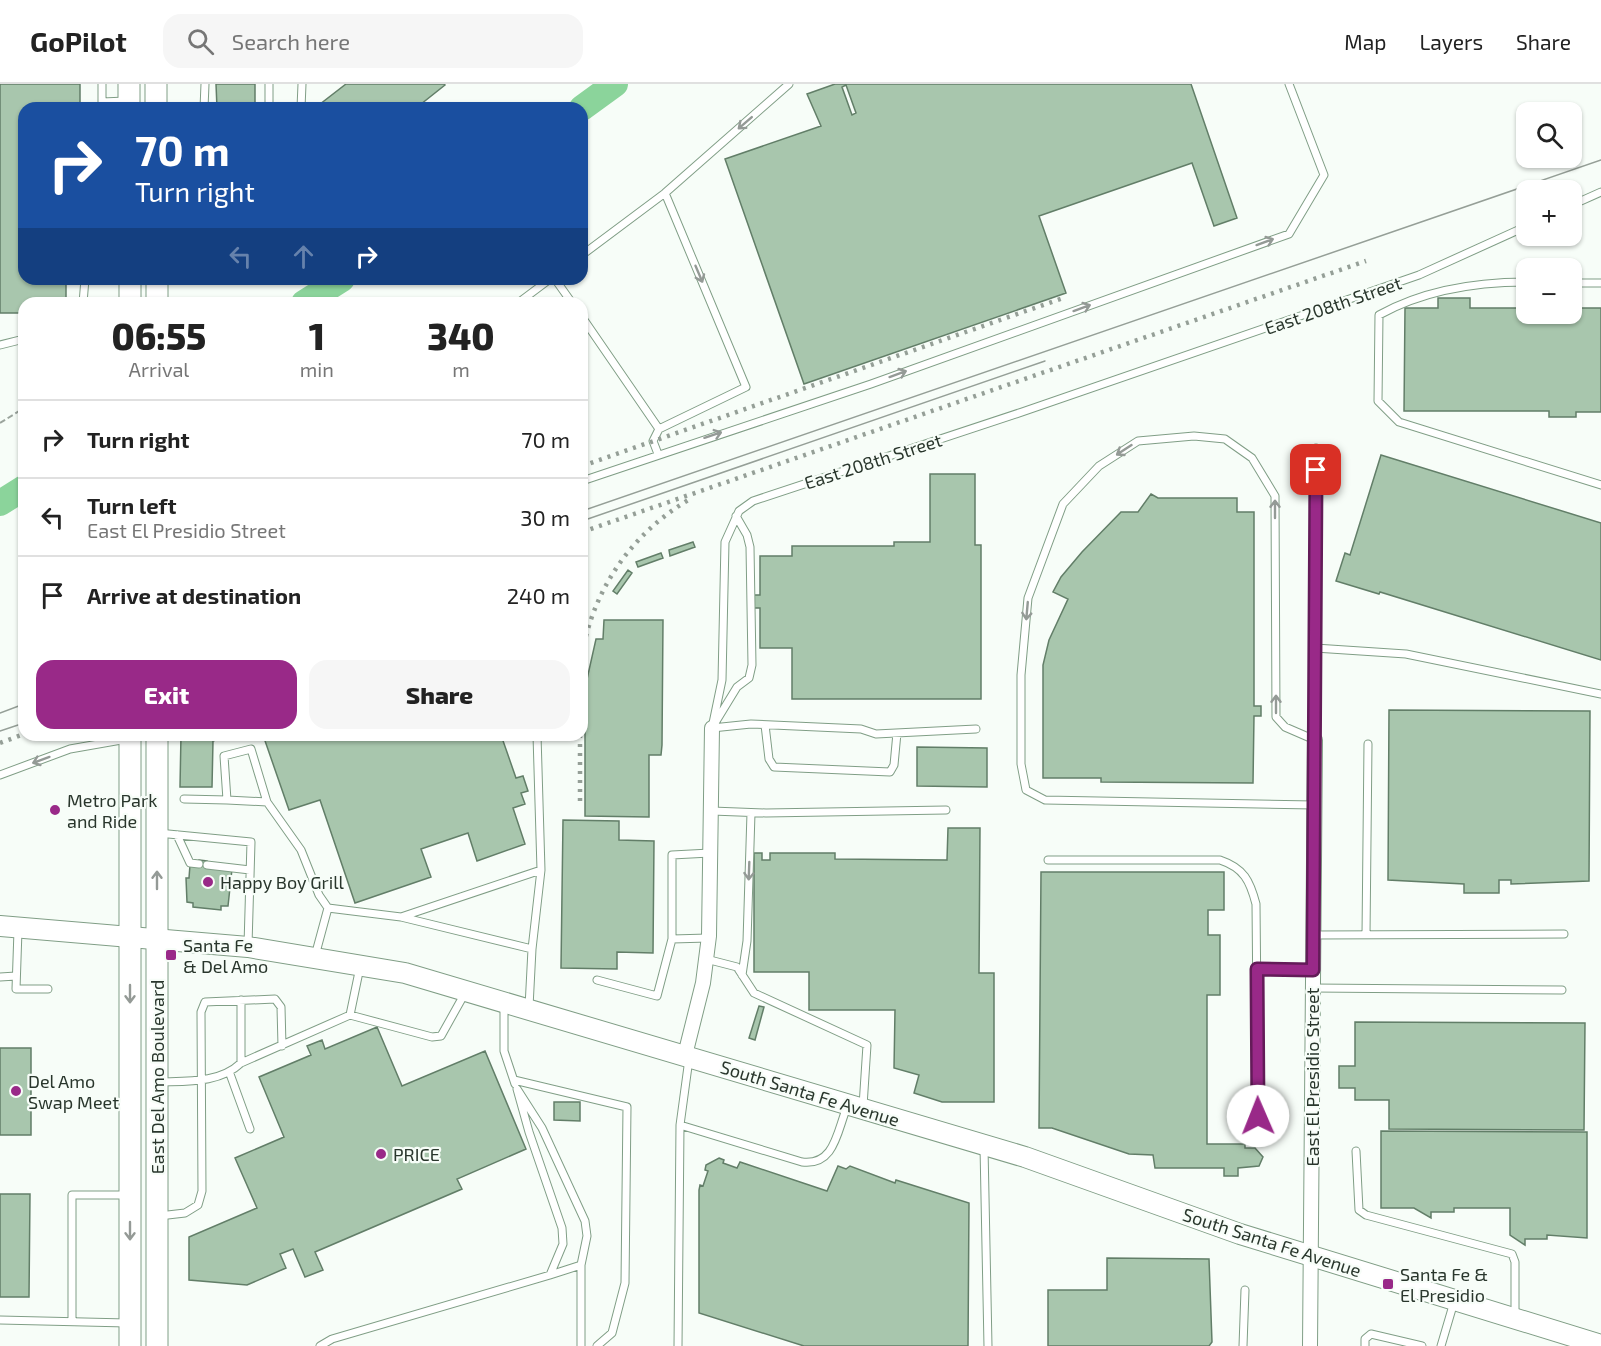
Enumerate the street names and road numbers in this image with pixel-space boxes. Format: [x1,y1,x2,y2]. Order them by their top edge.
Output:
street label: East 208th Street [1262,271,1404,339]
street label: East 208th Street [801,428,945,494]
street label: East Del Amo Boulevard [146,980,168,1174]
street label: East El Presidio Street [1301,987,1323,1166]
street label: South Santa Fe Avenue [718,1055,902,1131]
street label: South Santa Fe Avenue [1180,1203,1364,1281]

